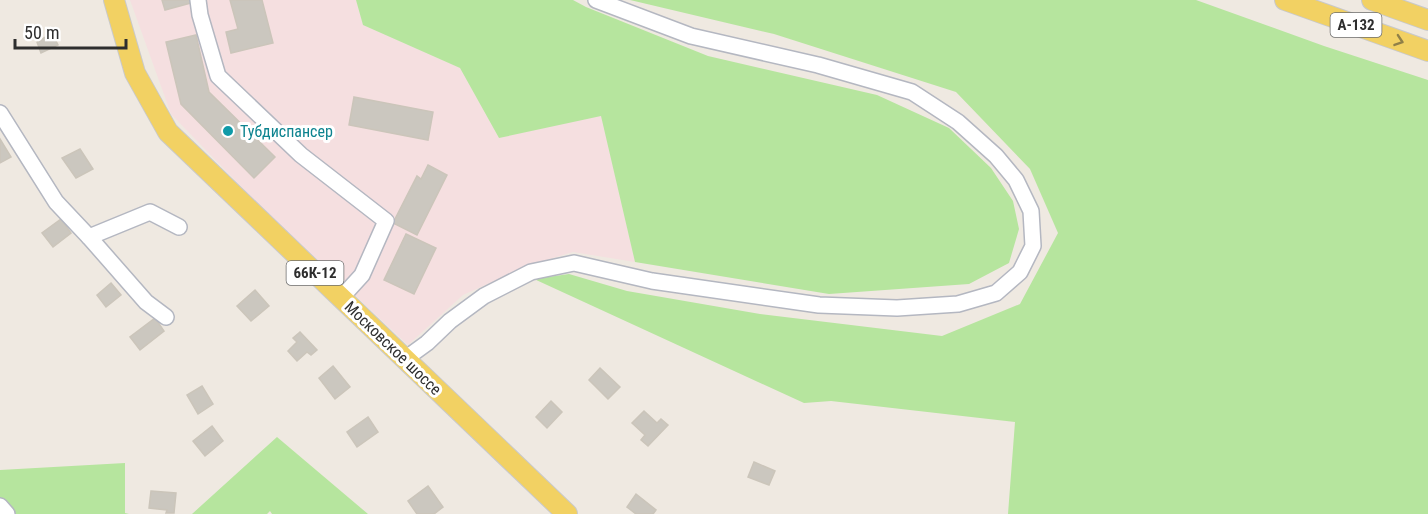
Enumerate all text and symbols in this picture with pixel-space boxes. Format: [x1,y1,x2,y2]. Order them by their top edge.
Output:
scale bar [15,12,126,50]
road number: А-132 [1330,13,1382,37]
text: 50 m [24,22,59,43]
one-way arrow [1393,33,1404,46]
place label: Тубдиспансер [240,122,333,141]
marker: Тубдиспансер [221,124,235,138]
road number: 66К-12 [286,261,344,285]
street label: Московское шоссе [341,297,445,399]

